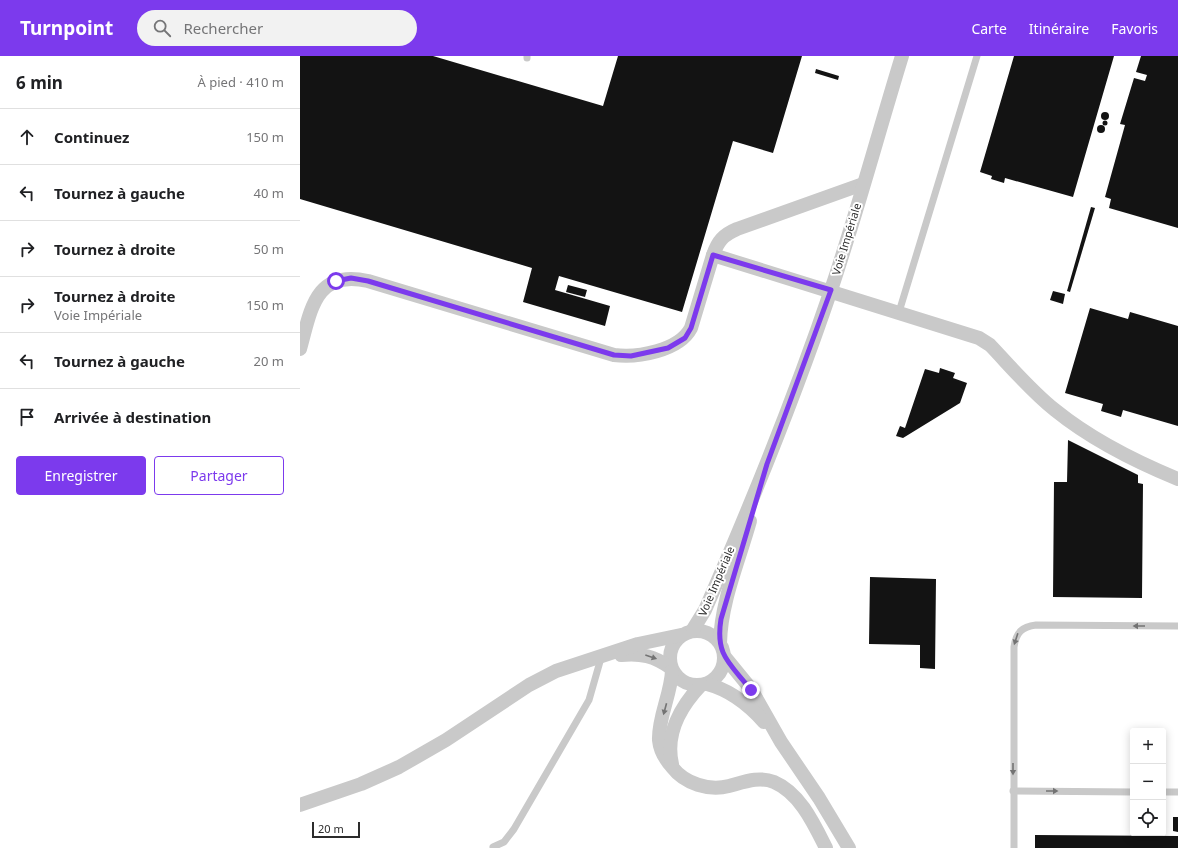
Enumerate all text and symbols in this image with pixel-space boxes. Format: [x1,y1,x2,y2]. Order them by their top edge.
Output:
search box [137,10,417,46]
text: Turnpoint [20,15,113,41]
icon: search [151,17,173,39]
text: Rechercher [183,18,263,38]
text: Carte [971,19,1007,38]
text: Itinéraire [1029,19,1089,38]
text: Favoris [1111,19,1158,38]
text: 6 min [16,71,63,94]
text: À pied · 410 m [198,73,284,91]
icon: ahead [16,126,38,148]
text: Continuez [54,127,129,147]
text: 150 m [246,128,284,146]
icon: left [16,182,38,204]
text: Tournez à gauche [54,183,185,203]
text: 40 m [254,184,284,202]
street label: Voie Impériale [828,201,864,277]
icon: right [16,238,38,260]
text: Tournez à droite [54,239,175,259]
text: 50 m [254,240,284,258]
route start [327,272,345,290]
text: Tournez à droite [54,286,175,306]
icon: right [16,294,38,316]
text: 150 m [246,296,284,314]
text: Voie Impériale [54,306,142,324]
icon: left [16,350,38,372]
text: Tournez à gauche [54,351,185,371]
text: 20 m [254,352,284,370]
icon: arrive [16,406,38,428]
text: Arrivée à destination [54,407,211,427]
button: Enregistrer [16,456,146,495]
button: Partager [154,456,284,495]
street label: Voie Impériale [695,544,737,618]
one-way arrow [1132,623,1145,629]
one-way arrow [1013,634,1019,646]
one-way arrow [646,654,658,660]
route end [742,681,760,699]
one-way arrow [662,704,668,716]
map controls [1130,728,1166,836]
button: + [1130,728,1166,764]
one-way arrow [1010,763,1016,776]
button: − [1130,764,1166,800]
one-way arrow [1046,788,1059,794]
button: locate [1130,800,1166,836]
scale bar [312,820,360,839]
text: 20 m [318,821,344,836]

